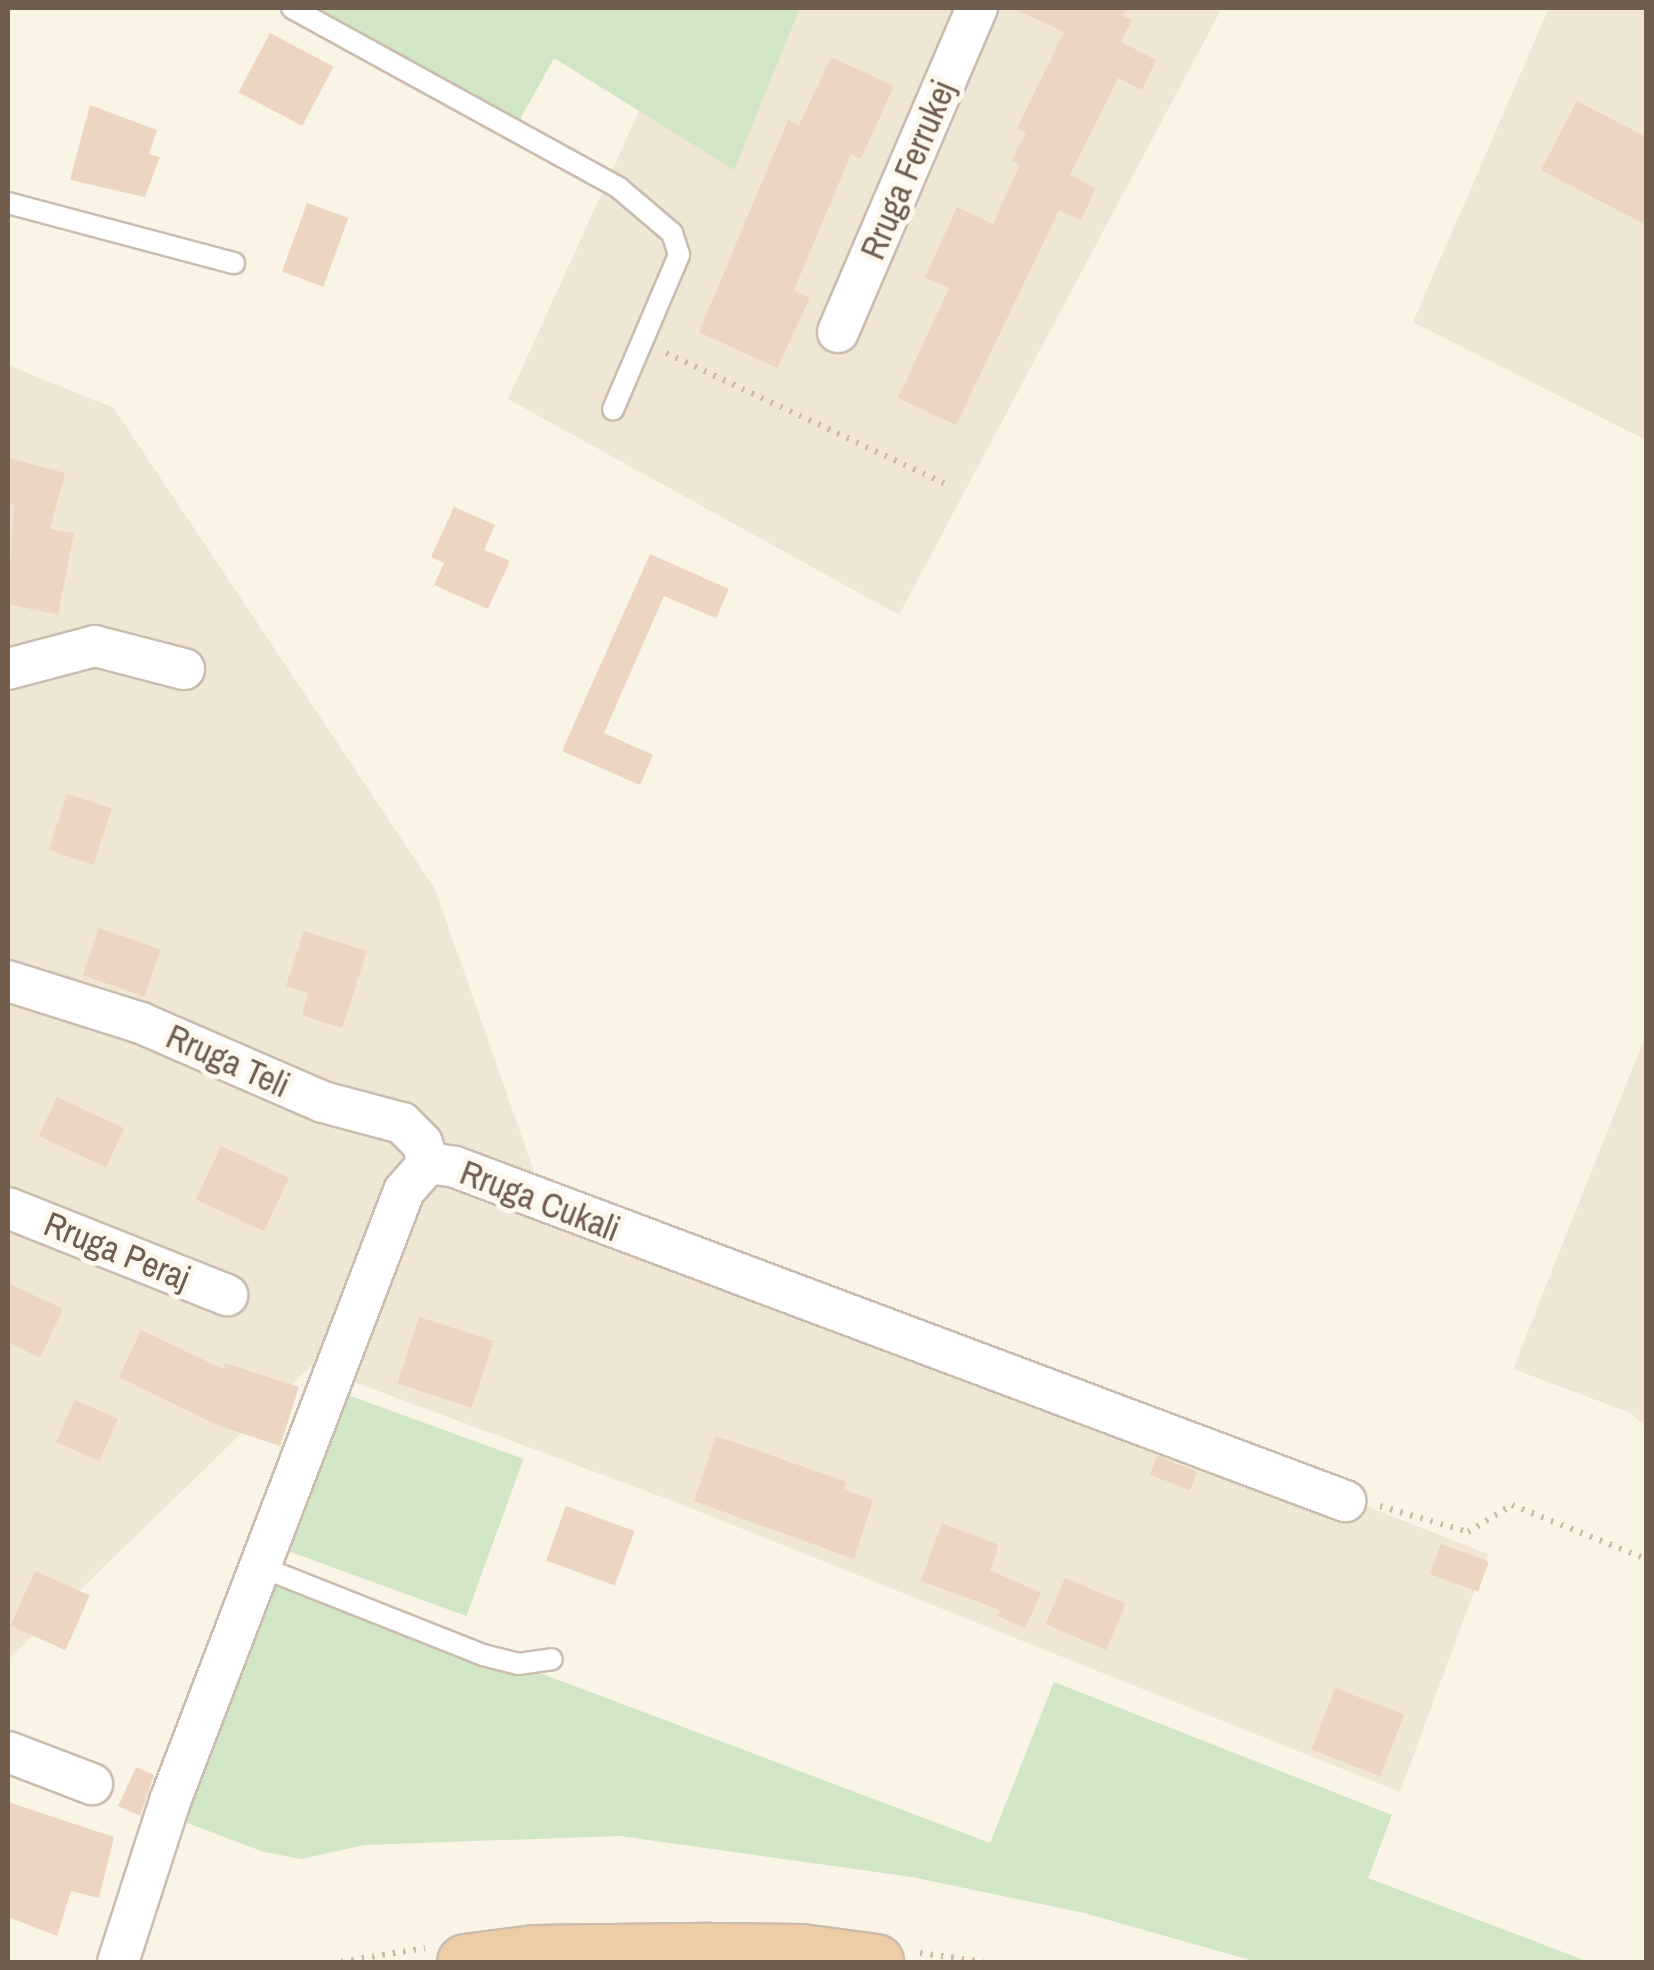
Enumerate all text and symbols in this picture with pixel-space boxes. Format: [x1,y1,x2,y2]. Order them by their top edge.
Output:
street label: Rruga Ferrukej [852,74,964,266]
street label: Rruga Teli [160,1015,296,1107]
street label: Rruga Cukali [454,1151,626,1251]
street label: Rruga Peraj [38,1203,196,1299]

